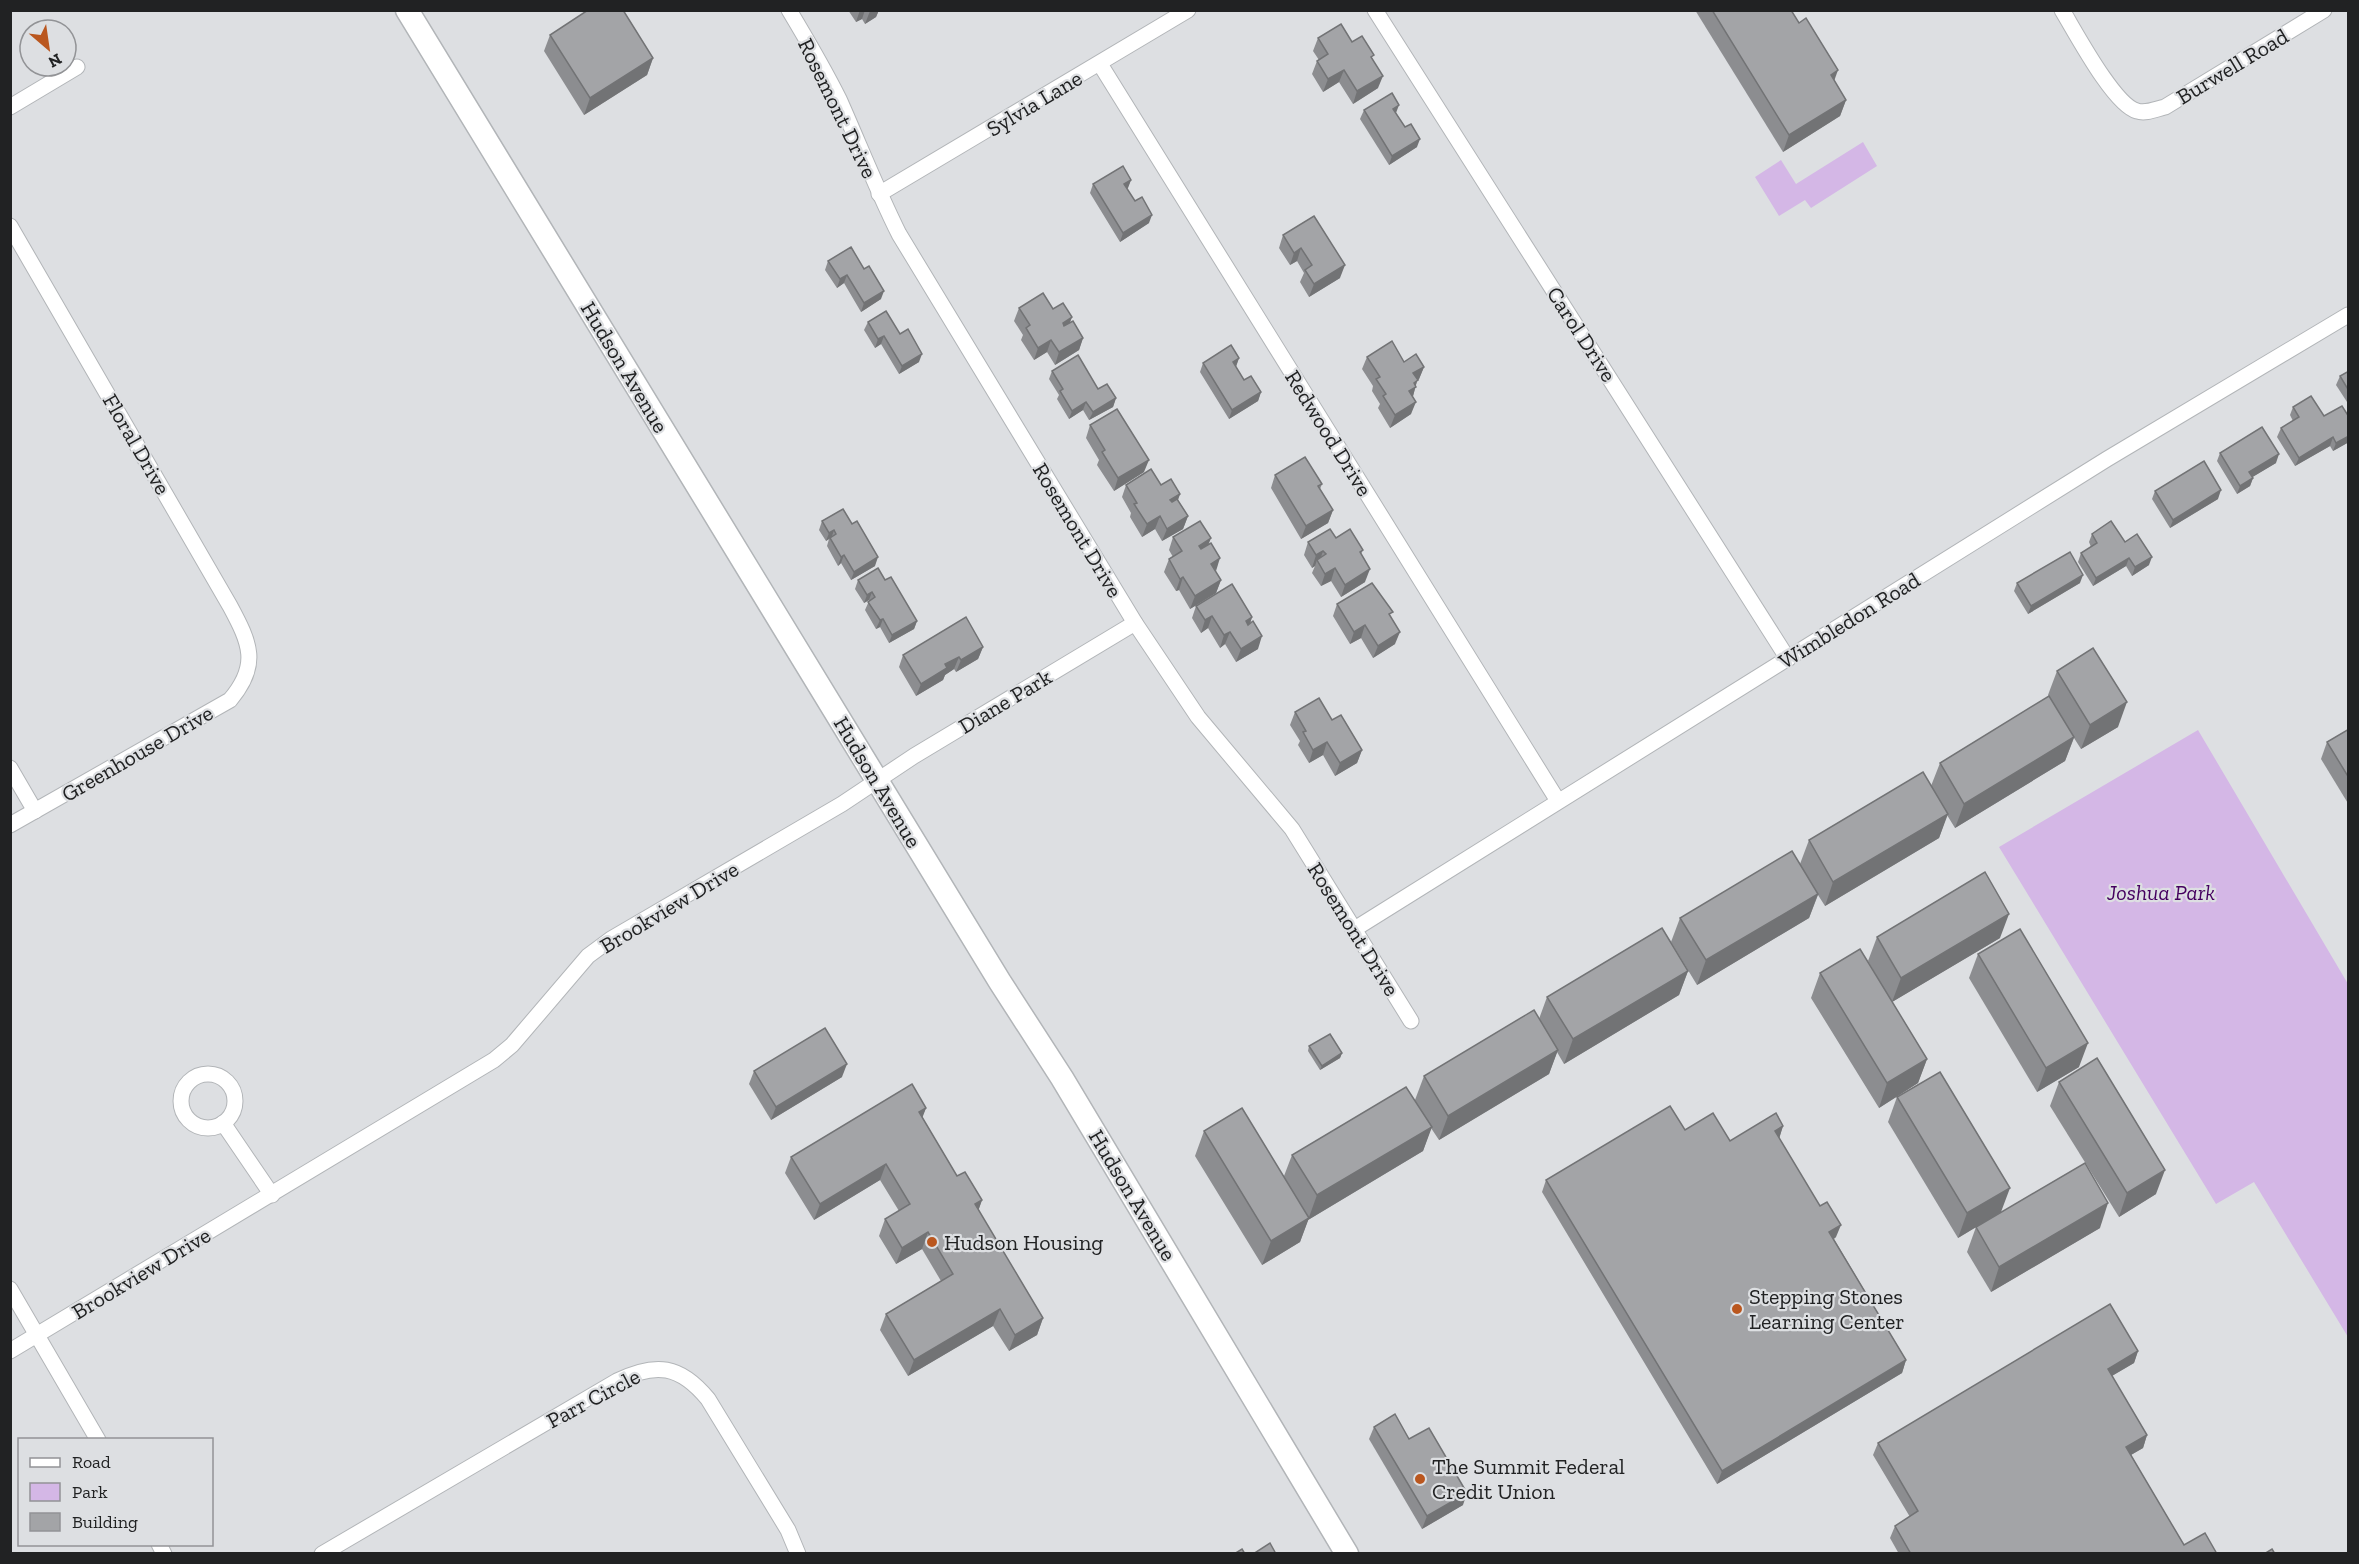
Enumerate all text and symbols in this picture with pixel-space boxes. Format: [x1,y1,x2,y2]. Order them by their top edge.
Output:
north arrow [18,18,78,78]
street label: Burwell Road [2171,22,2293,110]
street label: Rosemont Drive [792,34,883,183]
text: N [45,49,65,72]
street label: Sylvia Lane [982,64,1087,142]
street label: Carol Drive [1541,282,1622,387]
street label: Hudson Avenue [575,297,674,438]
street label: Redwood Drive [1279,365,1378,501]
street label: Floral Drive [97,389,176,499]
street label: Rosemont Drive [1027,458,1128,603]
street label: Wimbledon Road [1774,566,1925,675]
street label: Diane Park [954,663,1057,740]
street label: Greenhouse Drive [57,699,218,808]
street label: Hudson Avenue [828,712,927,853]
street label: Brookview Drive [595,855,744,959]
street label: Rosemont Drive [1302,857,1405,1001]
park label: Joshua Park [2106,879,2215,906]
street label: Hudson Avenue [1083,1125,1182,1266]
street label: Brookview Drive [67,1221,216,1325]
place label: Hudson Housing [944,1229,1103,1256]
marker: Hudson Housing [925,1235,939,1249]
place label: Stepping Stones Learning Center [1749,1283,1905,1335]
marker: Stepping Stones Learning Center [1730,1302,1744,1316]
street label: Parr Circle [542,1363,645,1434]
legend [18,1438,213,1546]
text: Road [72,1451,111,1473]
place label: The Summit Federal Credit Union [1432,1453,1625,1505]
marker: The Summit Federal Credit Union [1413,1472,1427,1486]
text: Park [72,1481,108,1503]
text: Building [72,1511,138,1533]

